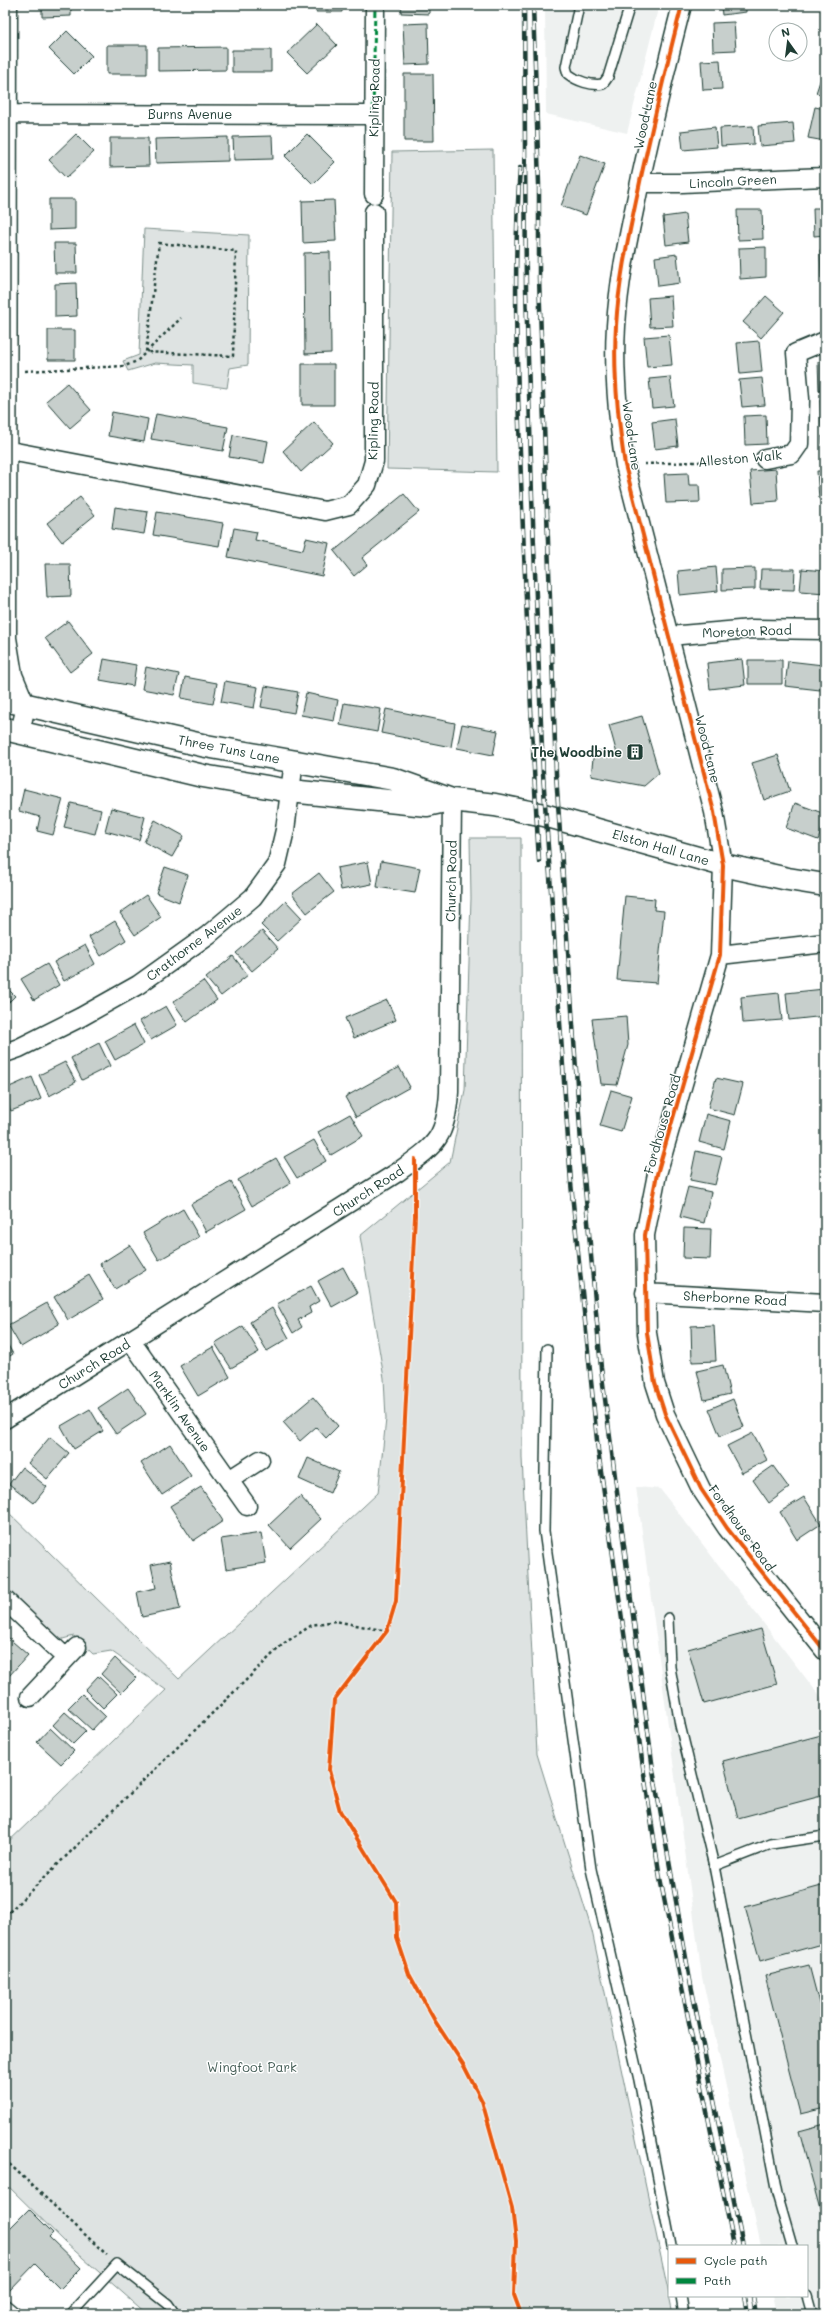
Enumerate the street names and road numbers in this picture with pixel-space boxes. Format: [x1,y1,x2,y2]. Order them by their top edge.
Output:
street label: Kipling Road [364,59,383,137]
street label: Wood Lane [629,79,660,151]
street label: Burns Avenue [148,105,232,122]
street label: Lincoln Green [689,170,777,191]
street label: Kipling Road [363,382,382,460]
street label: Wood Lane [619,400,646,471]
street label: Alleston Walk [697,445,783,470]
street label: Moreton Road [702,620,792,641]
street label: Wood Lane [692,713,725,785]
street label: Three Tuns Lane [177,730,282,767]
street label: Elston Hall Lane [611,825,712,868]
street label: Church Road [441,840,460,922]
street label: Crathorne Avenue [142,901,245,984]
street label: Fordhouse Road [639,1072,684,1176]
street label: Church Road [329,1161,407,1220]
street label: Sherborne Road [683,1286,787,1309]
street label: Church Road [55,1335,133,1392]
street label: Marklin Avenue [146,1367,215,1455]
street label: Fordhouse Road [705,1481,779,1574]

